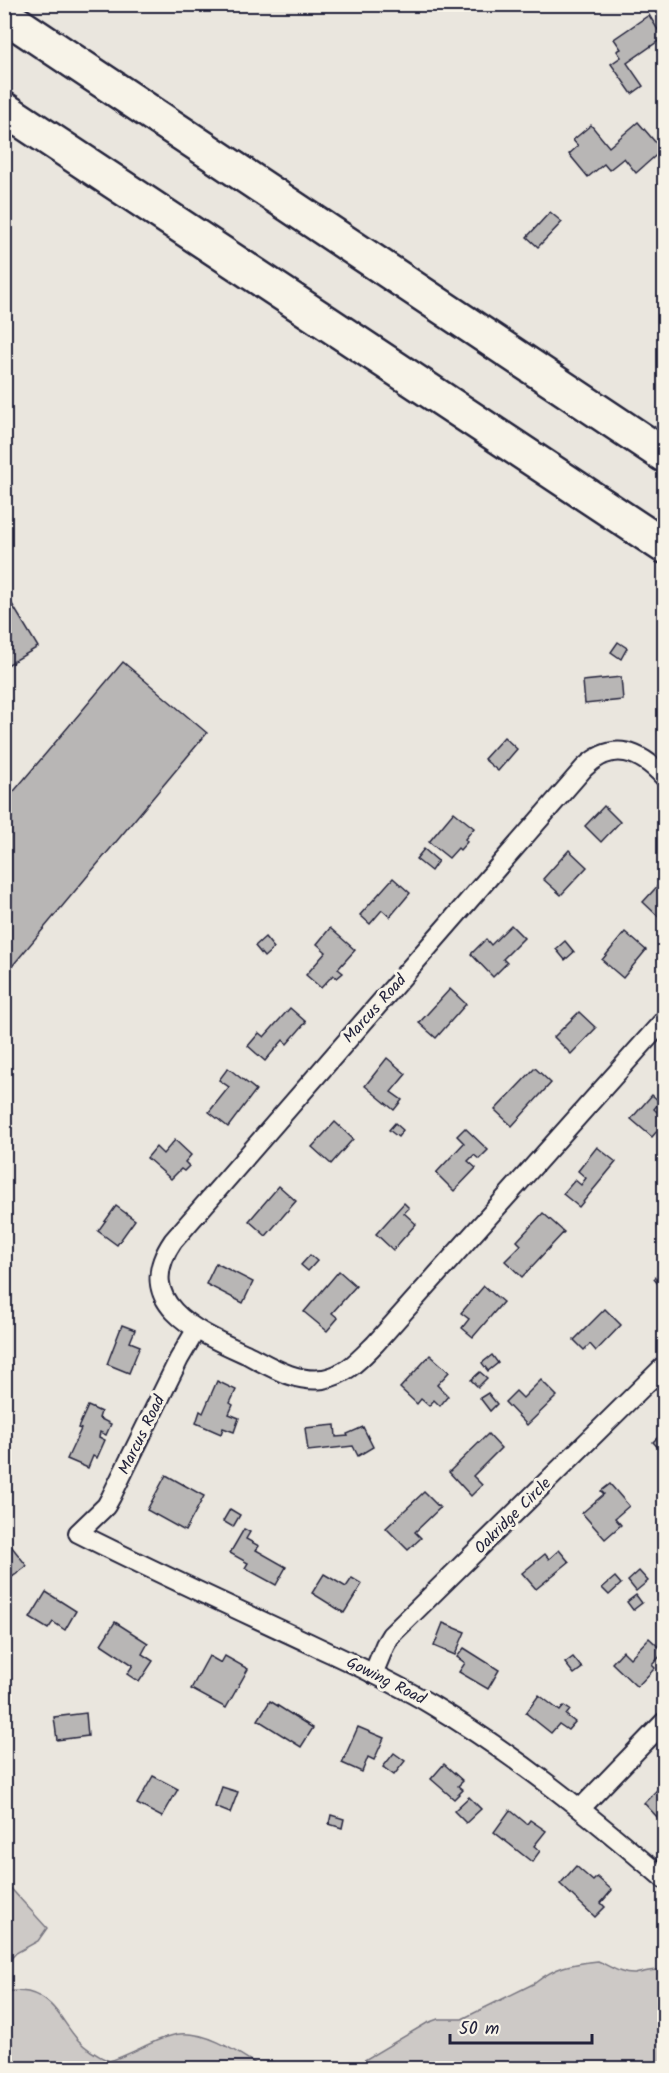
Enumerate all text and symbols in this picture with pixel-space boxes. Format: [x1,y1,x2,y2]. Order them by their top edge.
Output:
street label: Marcus Road [337,968,414,1049]
street label: Marcus Road [112,1390,172,1479]
street label: Oakridge Circle [469,1472,557,1560]
street label: Gowing Road [342,1650,431,1712]
scale bar [450,2007,592,2045]
text: 50 m [459,2015,499,2044]

